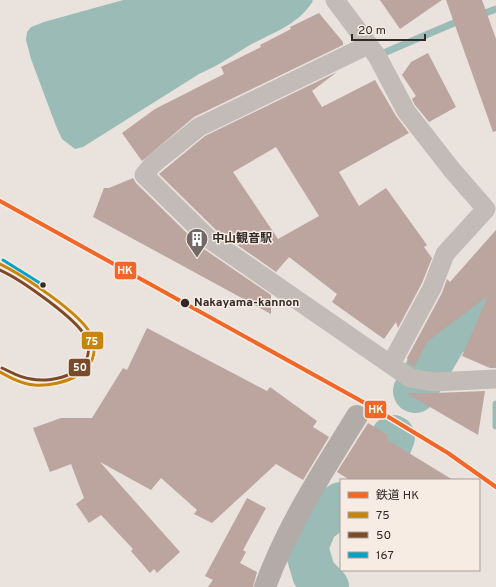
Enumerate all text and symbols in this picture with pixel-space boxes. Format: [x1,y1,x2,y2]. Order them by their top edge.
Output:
scale bar [352,16,425,42]
text: 20 m [358,23,386,39]
building icon: 中山観音駅 [184,226,210,259]
place label: 中山観音駅 [212,231,272,247]
line badge: HK [114,261,137,280]
text: HK [117,264,133,278]
unlabelled marker [38,280,48,290]
place label: Nakayama-kannon [194,295,299,311]
marker: Nakayama-kannon [179,297,191,309]
line badge: 75 [81,331,104,350]
text: 75 [86,335,99,349]
line badge: 50 [68,358,91,377]
text: 50 [73,361,87,375]
line badge: HK [364,400,387,419]
text: HK [368,403,384,417]
legend [340,479,480,571]
text: 鉄道 HK [376,488,419,504]
text: 75 [376,508,390,524]
text: 50 [376,528,391,544]
text: 167 [376,548,394,564]

